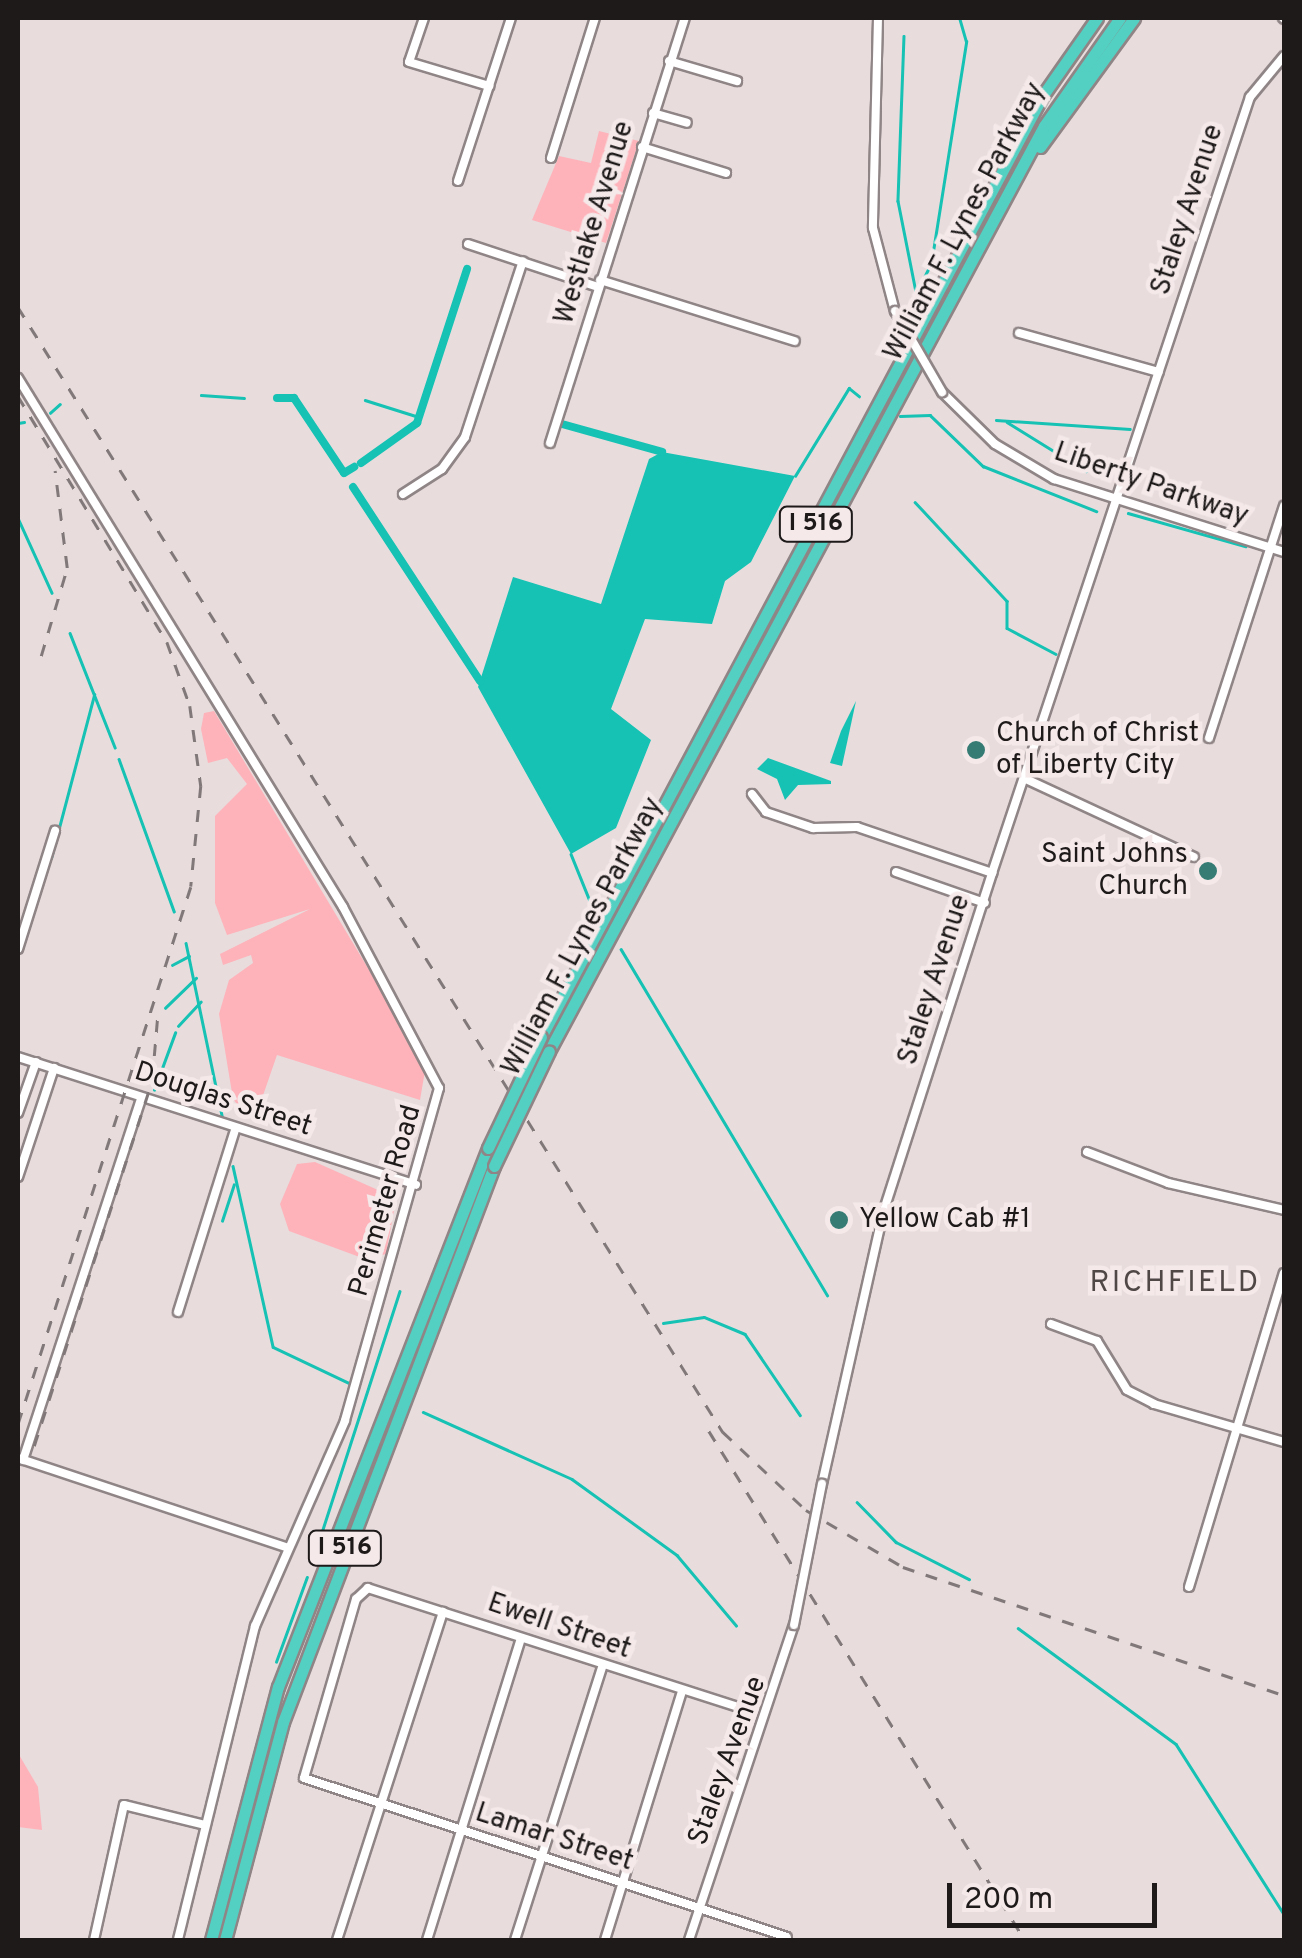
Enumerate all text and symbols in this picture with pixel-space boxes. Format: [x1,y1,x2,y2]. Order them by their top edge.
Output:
street label: William F. Lynes Parkway [877,77,1053,367]
street label: Westlake Avenue [548,117,642,329]
street label: Staley Avenue [1144,120,1232,300]
street label: Liberty Parkway [1049,436,1253,534]
road number: I 516 [778,504,854,544]
place label: Church of Christ of Liberty City [996,717,1199,783]
marker: Church of Christ of Liberty City [965,739,987,761]
street label: William F. Lynes Parkway [495,792,671,1082]
place label: Saint Johns Church [1041,838,1188,904]
marker: Saint Johns Church [1197,860,1219,882]
street label: Staley Avenue [891,890,979,1070]
street label: Douglas Street [130,1055,316,1145]
street label: Perimeter Road [343,1101,429,1301]
place label: Yellow Cab #1 [859,1203,1031,1237]
marker: Yellow Cab #1 [828,1209,850,1231]
district label: RICHFIELD [1089,1266,1261,1302]
road number: I 516 [308,1528,382,1568]
street label: Ewell Street [483,1587,635,1667]
street label: Staley Avenue [682,1671,774,1851]
street label: Lamar Street [471,1797,637,1879]
scale bar [952,1863,1162,1925]
text: 200 m [964,1882,1053,1919]

